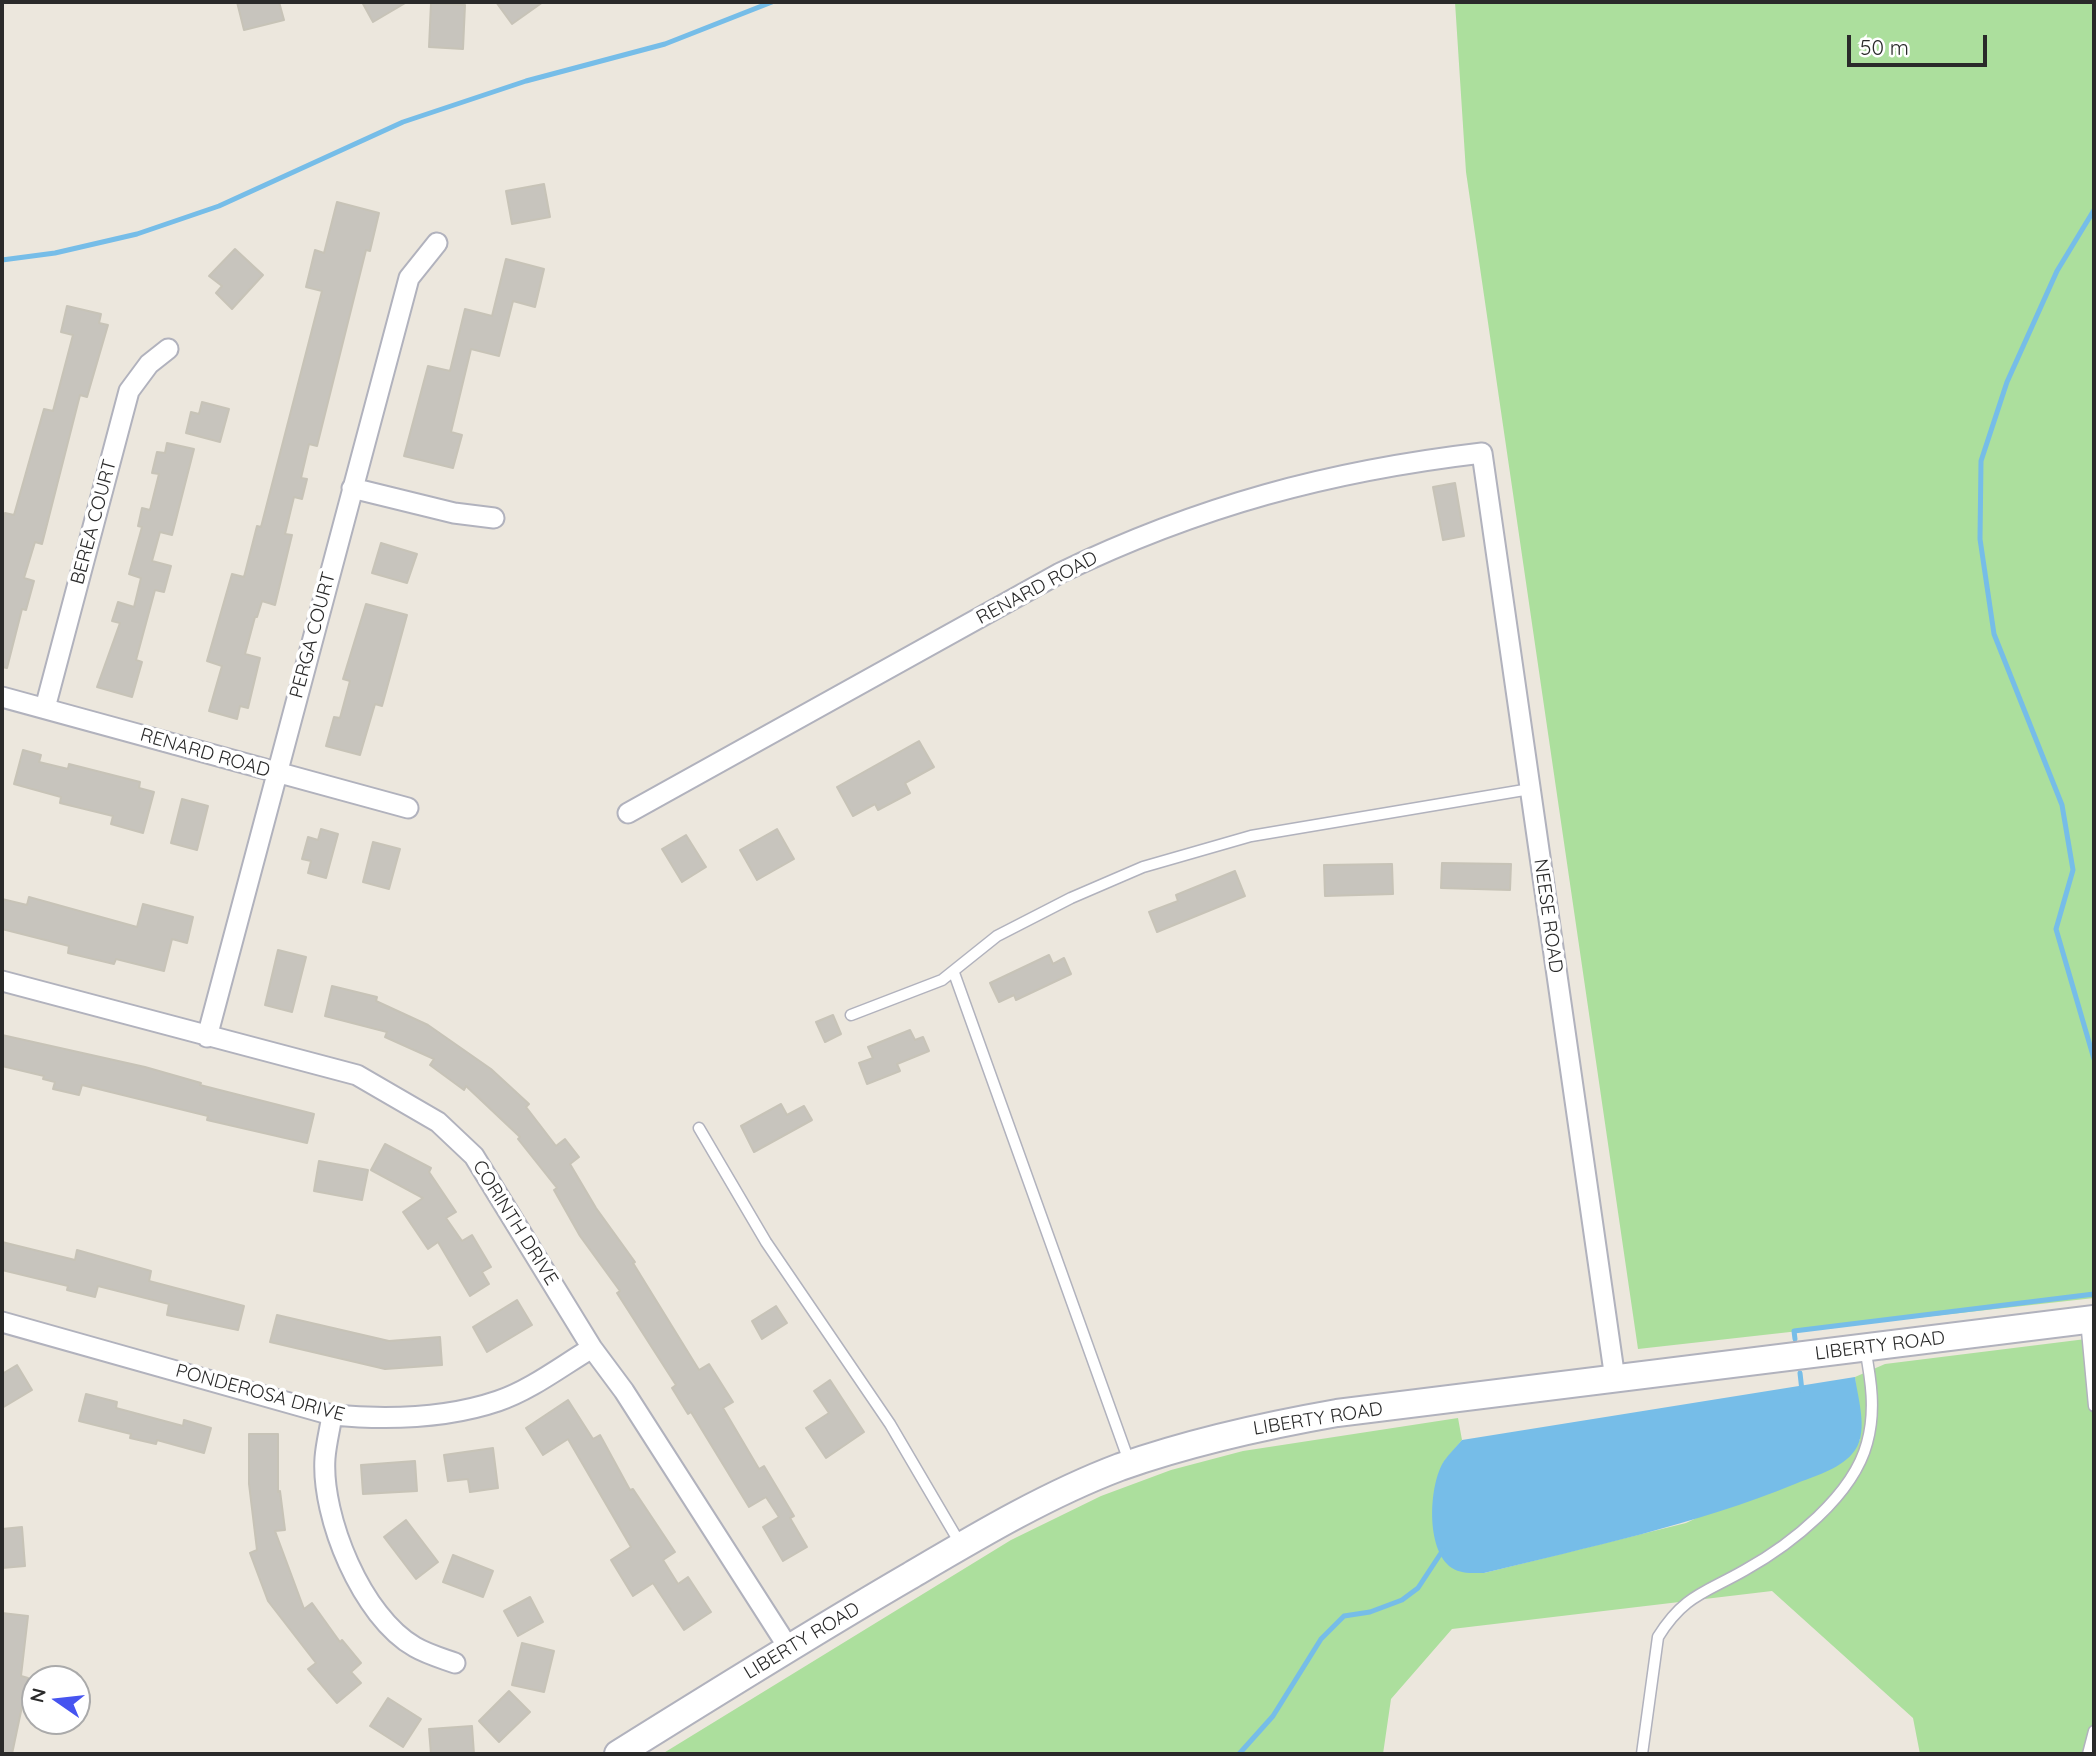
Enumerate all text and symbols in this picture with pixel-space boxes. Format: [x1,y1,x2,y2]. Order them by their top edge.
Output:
scale bar [1851,21,1991,65]
text: 50 m [1860,34,1909,60]
street label: BEREA COURT [66,457,122,587]
street label: RENARD ROAD [972,546,1102,630]
street label: PERGA COURT [285,569,341,701]
street label: RENARD ROAD [137,724,273,782]
street label: NEESE ROAD [1529,857,1567,975]
street label: CORINTH DRIVE [467,1156,563,1290]
street label: LIBERTY ROAD [1814,1327,1946,1365]
street label: PONDEROSA DRIVE [173,1359,347,1427]
street label: LIBERTY ROAD [1252,1398,1384,1440]
street label: LIBERTY ROAD [740,1598,864,1684]
north arrow [21,1665,91,1735]
text: N [24,1686,51,1705]

